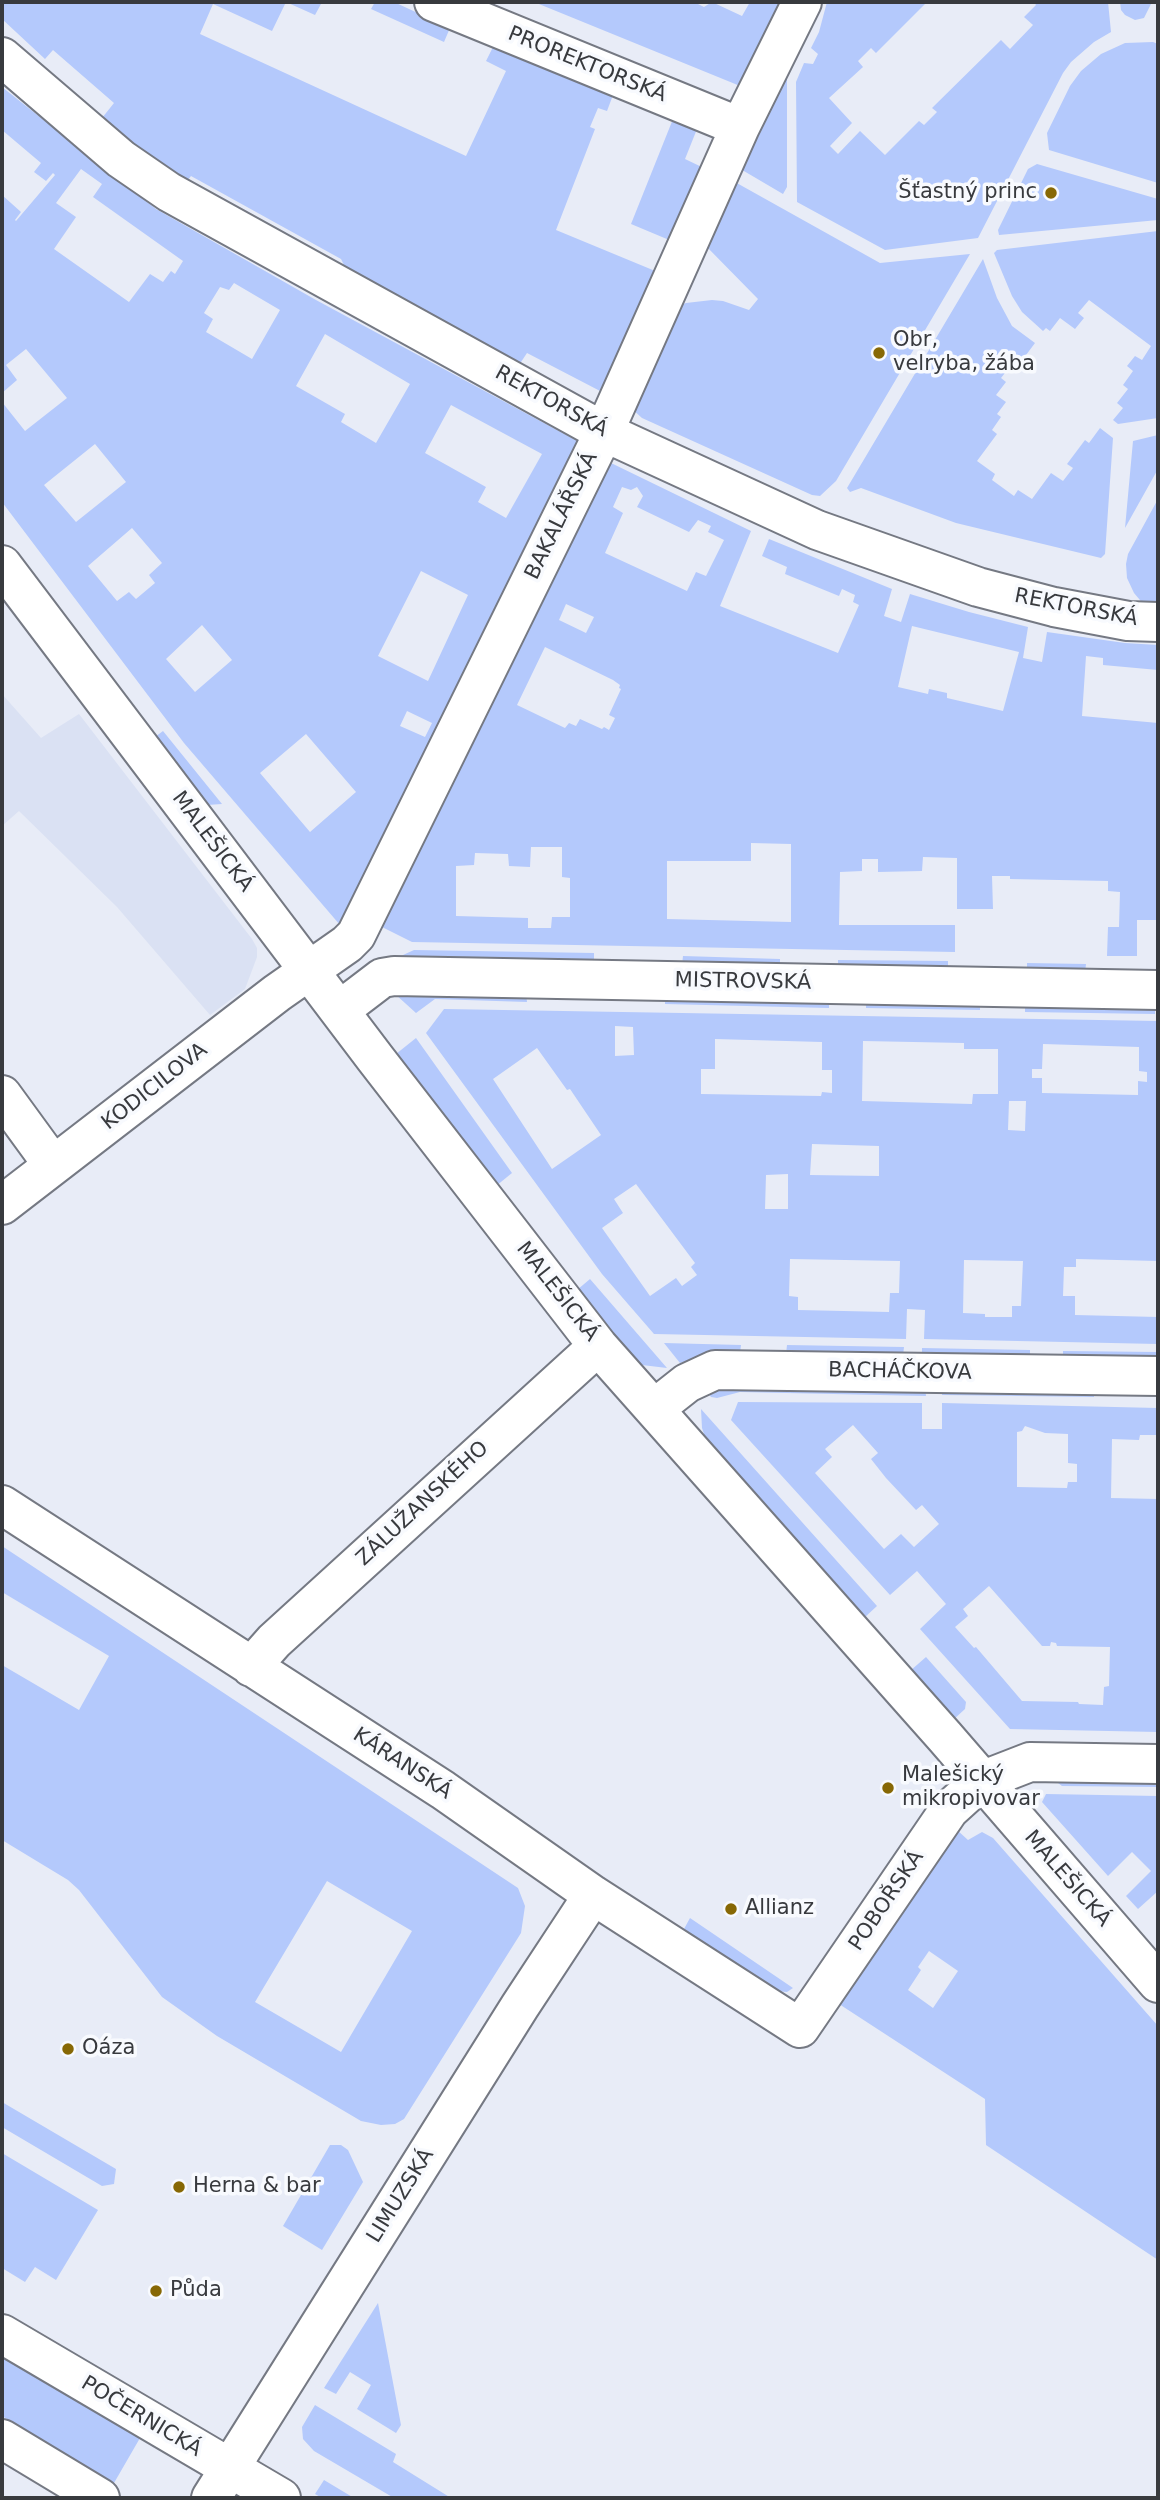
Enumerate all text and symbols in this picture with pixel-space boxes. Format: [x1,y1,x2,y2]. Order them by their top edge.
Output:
street label: PROREKTORSKÁ [504,22,670,108]
place label: Šťastný princ [898,180,1037,206]
marker: Šťastný princ [1043,185,1059,201]
place label: Obr, velryba, žába [893,328,1035,378]
marker: Obr, velryba, žába [871,345,887,361]
street label: REKTORSKÁ [490,361,612,443]
street label: BAKALÁŘSKÁ [520,448,604,584]
street label: REKTORSKÁ [1012,584,1140,632]
street label: MALEŠICKÁ [166,787,258,897]
street label: MISTROVSKÁ [674,968,812,996]
street label: KODICILOVA [97,1038,213,1136]
street label: MALEŠICKÁ [510,1237,604,1347]
street label: BACHÁČKOVA [828,1358,972,1386]
street label: ZÁLUŽANSKÉHO [352,1436,494,1572]
street label: KÁRANSKÁ [348,1723,456,1805]
place label: Malešický mikropivovar [902,1763,1040,1813]
marker: Malešický mikropivovar [880,1780,896,1796]
street label: MALEŠICKÁ [1018,1826,1116,1932]
street label: POBOŘSKÁ [844,1846,930,1956]
place label: Allianz [745,1896,814,1922]
marker: Allianz [723,1901,739,1917]
place label: Oáza [82,2036,135,2062]
marker: Oáza [60,2041,76,2057]
street label: LIMUZSKÁ [362,2144,440,2248]
place label: Herna & bar [193,2174,321,2200]
marker: Herna & bar [171,2179,187,2195]
place label: Půda [170,2278,222,2304]
marker: Půda [148,2283,164,2299]
street label: POČERNICKÁ [76,2371,206,2463]

